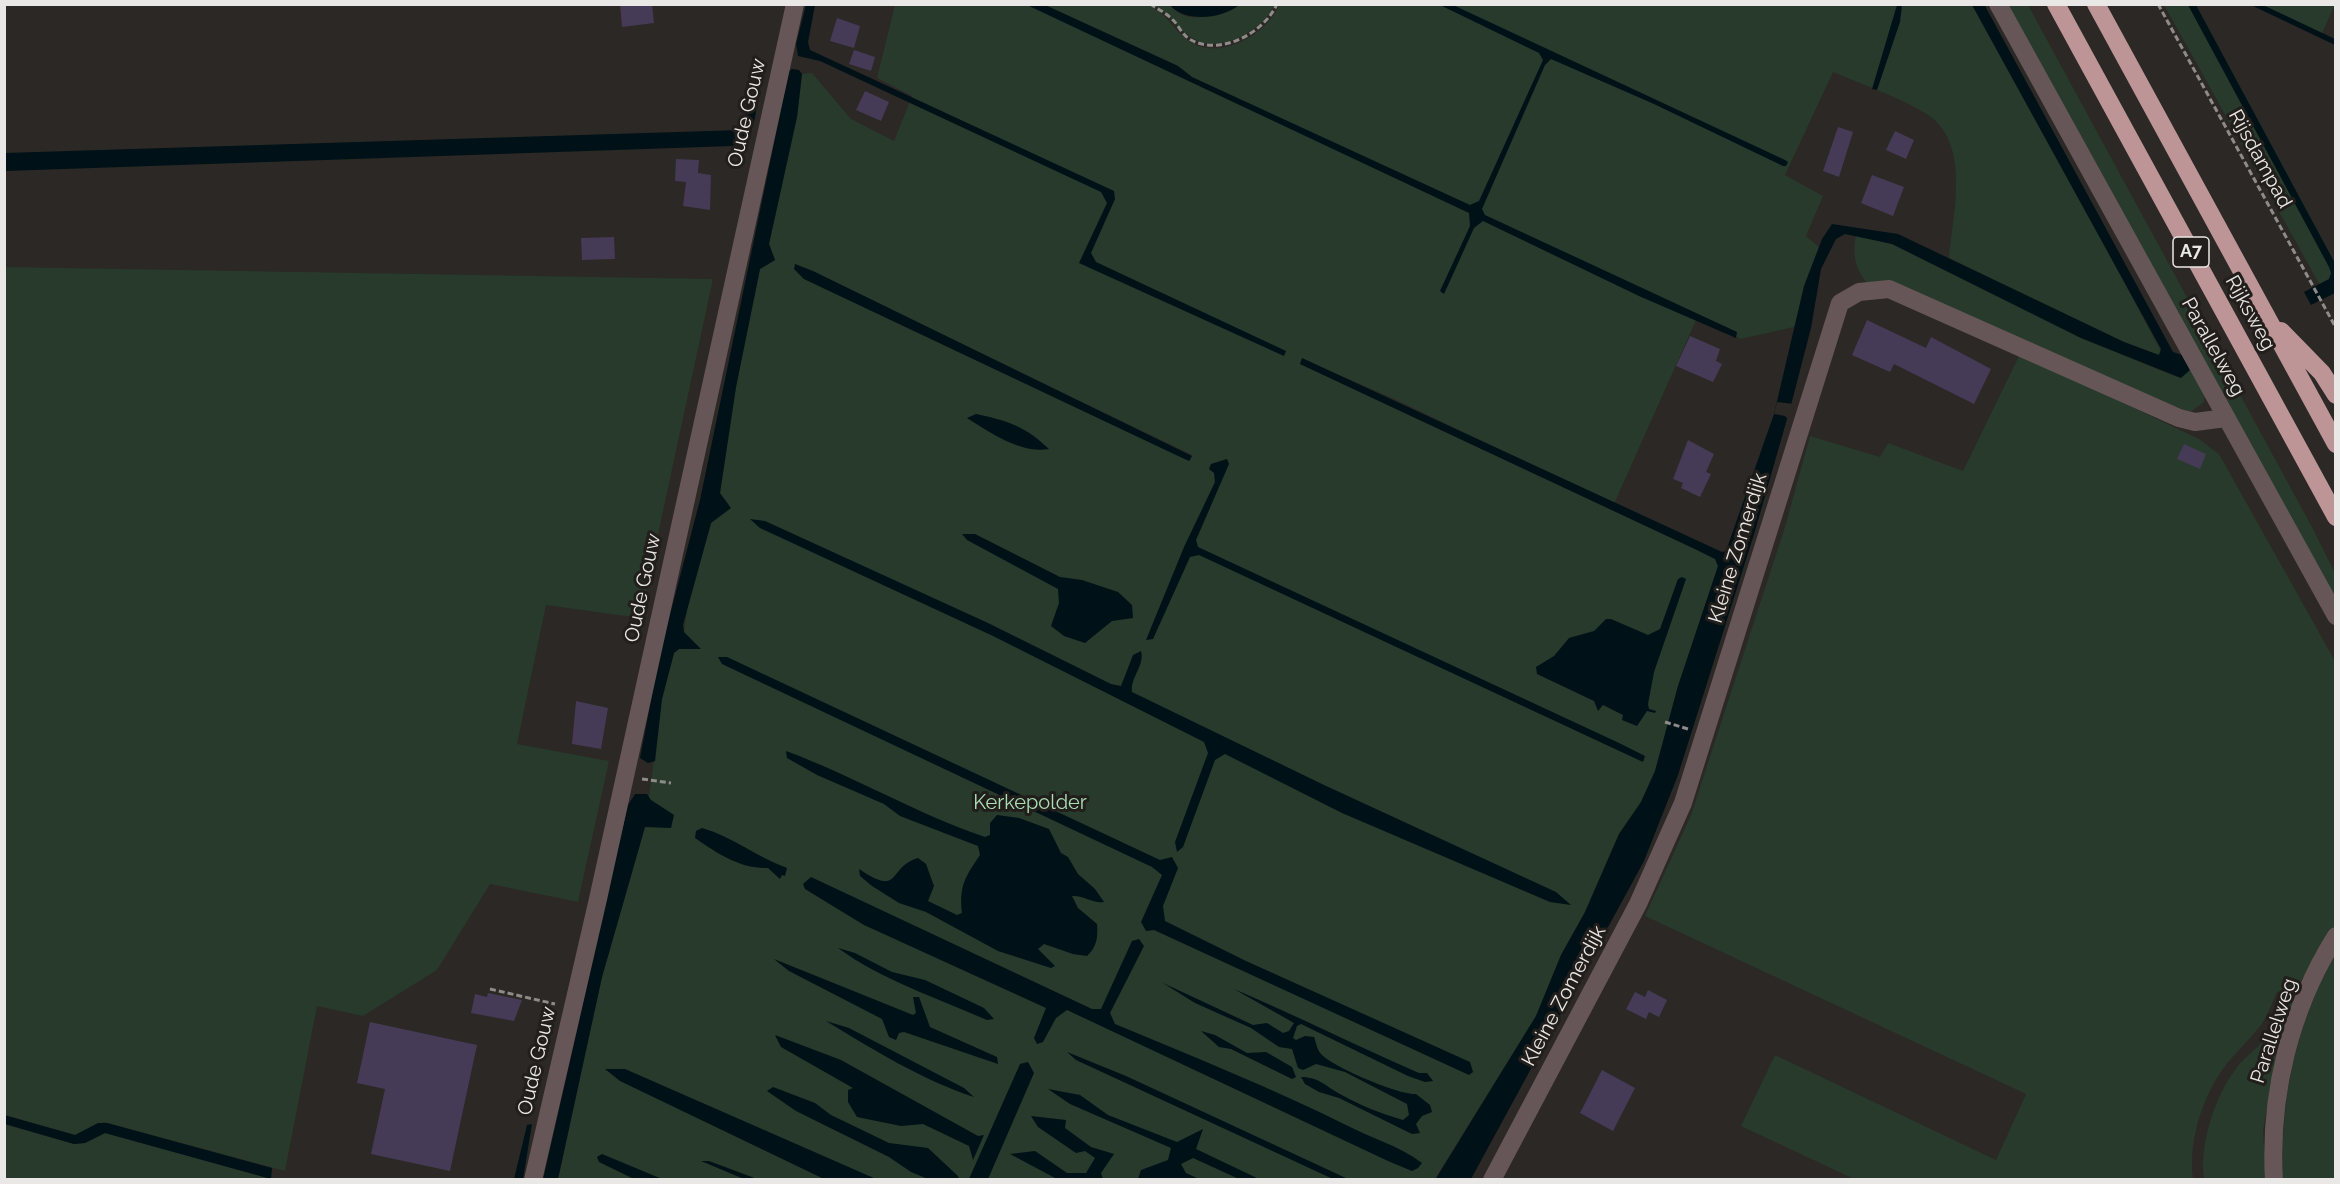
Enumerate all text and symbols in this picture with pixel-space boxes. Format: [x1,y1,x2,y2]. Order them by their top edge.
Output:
street label: Oude Gouw [723,56,771,170]
street label: Rijsdampad [2223,106,2297,212]
road number: A7 [2173,237,2209,267]
street label: Rijksweg [2220,271,2280,355]
street label: Parallelweg [2176,294,2250,400]
street label: Kleine Zomerdijk [1704,470,1772,626]
street label: Oude Gouw [620,531,666,645]
park label: Kerkepolder [973,791,1087,815]
street label: Kleine Zomerdijk [1517,922,1611,1070]
street label: Parallelweg [2246,976,2302,1086]
street label: Oude Gouw [513,1004,561,1118]

